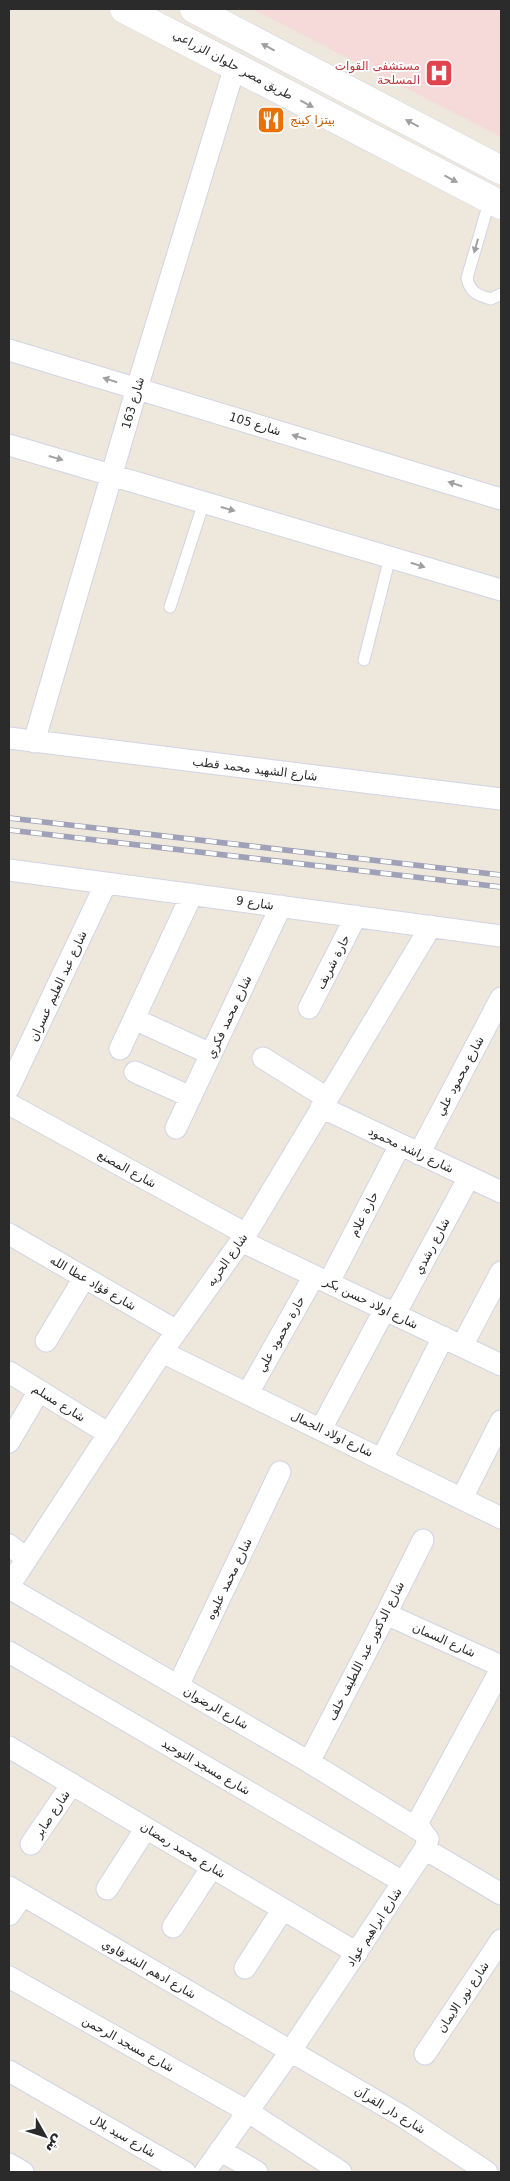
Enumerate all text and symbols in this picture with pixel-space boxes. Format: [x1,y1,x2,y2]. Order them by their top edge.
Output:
street label: طريق مصر حلوان الزراعي [170,27,295,104]
one-way arrow [260,43,275,51]
hospital icon: مستشفى القوات المسلحة [424,58,454,88]
place label: مستشفى القوات المسلحة [335,59,420,87]
one-way arrow [300,100,315,108]
restaurant icon: بيتزا كينج [256,105,286,135]
place label: بيتزا كينج [290,113,335,128]
one-way arrow [404,119,419,127]
one-way arrow [444,175,459,183]
one-way arrow [472,239,480,254]
street label: شارع 163 [119,375,148,431]
one-way arrow [102,376,117,384]
street label: شارع 105 [227,410,283,439]
one-way arrow [291,433,306,441]
one-way arrow [48,455,63,463]
one-way arrow [447,480,462,488]
one-way arrow [221,506,236,514]
one-way arrow [410,562,425,570]
street label: شارع الشهيد محمد قطب [191,754,318,785]
street label: شارع 9 [235,893,275,914]
street label: شارع عبد العليم عسران [26,929,91,1044]
street label: حارة شريف [313,932,354,992]
street label: شارع محمد فكري [204,973,255,1061]
street label: شارع محمود علي [433,1034,488,1119]
street label: شارع راشد محمود [366,1124,456,1177]
street label: شارع المصنع [95,1147,159,1192]
street label: حارة علام [347,1189,382,1239]
street label: شارع رشدي [411,1215,454,1277]
street label: شارع الحريه [204,1231,251,1290]
street label: شارع فؤاد عطا الله [47,1253,138,1314]
street label: شارع اولاد حسن بكر [320,1274,420,1333]
street label: حارة محمود علي [254,1294,308,1375]
street label: شارع مسلم [29,1381,88,1426]
street label: شارع اولاد الجمال [288,1408,375,1461]
street label: شارع محمد عليوه [203,1536,256,1622]
street label: شارع الدكتور عبد اللطيف خلف [325,1579,408,1723]
street label: شارع السمان [410,1620,478,1661]
street label: شارع الرضوان [181,1684,251,1733]
street label: شارع مسجد التوحيد [159,1736,253,1799]
street label: شارع صابر [30,1788,74,1842]
street label: شارع محمد رمضان [137,1819,228,1882]
street label: شارع ابراهيم عواد [343,1885,405,1969]
street label: شارع ادهم الشرقاوي [99,1936,198,2002]
street label: شارع نور الايمان [434,1959,493,2036]
street label: شارع مسجد الرحمن [79,2013,176,2076]
street label: شارع دار القرآن [351,2082,429,2138]
north arrow [20,2111,70,2161]
street label: شارع سيد بلال [87,2112,158,2161]
text: ش [43,2132,67,2157]

